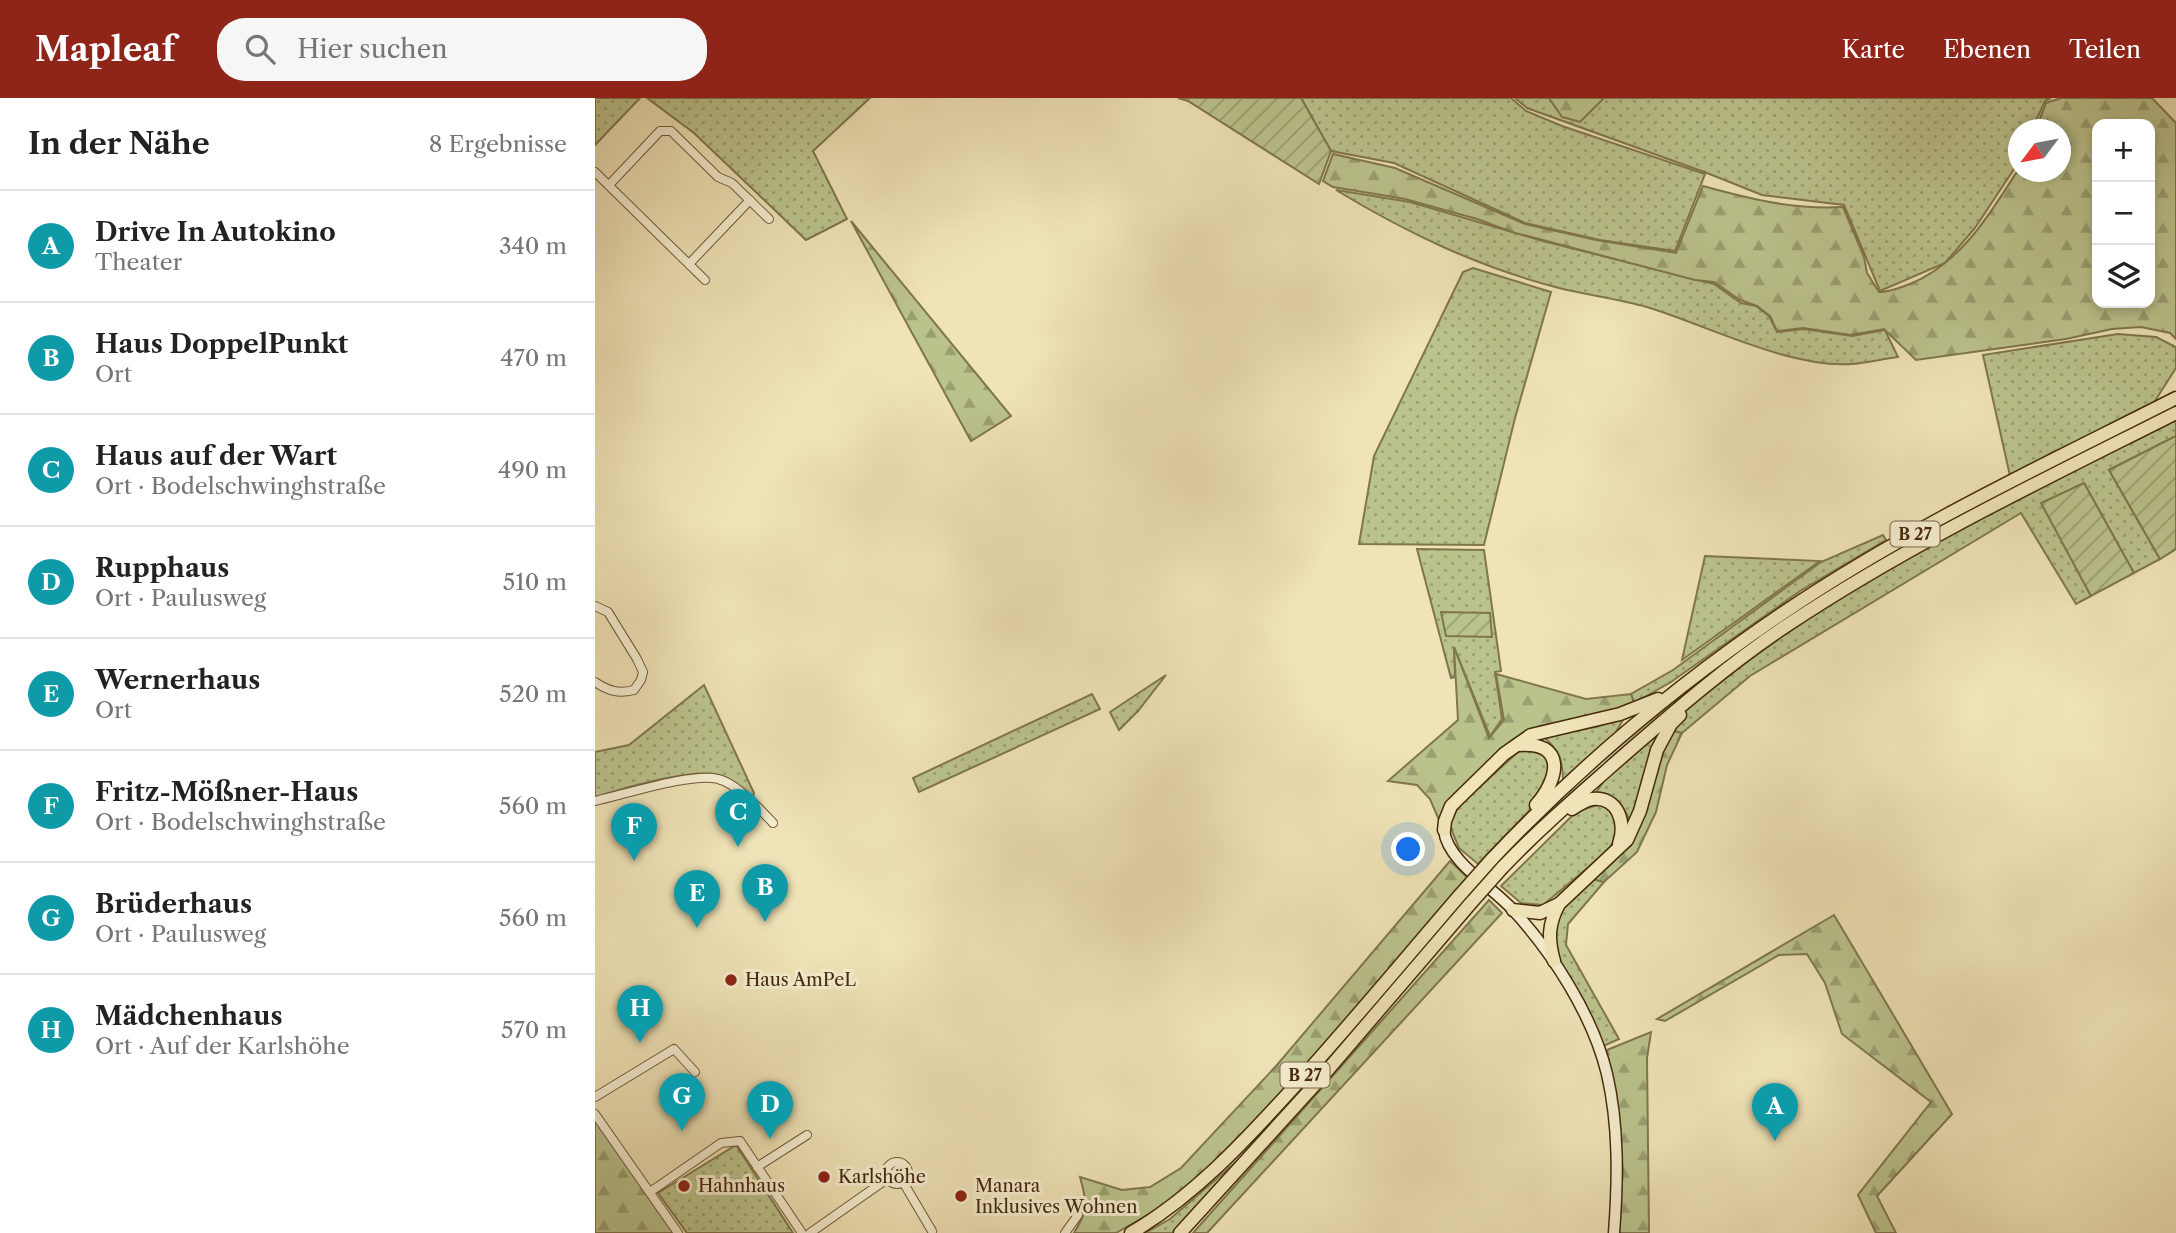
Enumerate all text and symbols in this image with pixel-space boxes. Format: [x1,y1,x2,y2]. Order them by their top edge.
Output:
search box [217,18,707,81]
text: Mapleaf [35,29,175,70]
icon: search [241,30,279,68]
text: Hier suchen [297,33,447,65]
text: Karte [1842,35,1905,64]
text: Ebenen [1943,35,2031,64]
text: Teilen [2069,35,2141,64]
north arrow [2008,119,2071,182]
map controls [2092,119,2155,308]
button: + [2092,119,2155,182]
text: In der Nähe [28,125,210,162]
text: 8 Ergebnisse [429,130,567,158]
button: − [2092,182,2155,245]
text: Drive In Autokino [95,216,336,248]
text: A [42,232,60,260]
text: 340 m [499,232,567,260]
button: layers [2092,245,2155,308]
text: Theater [95,248,182,276]
text: Haus DoppelPunkt [95,328,348,360]
text: B [42,344,60,372]
text: 470 m [500,344,567,372]
text: Ort [95,360,132,388]
text: Haus auf der Wart [95,440,337,472]
text: C [42,456,60,484]
text: 490 m [498,456,567,484]
text: Ort · Bodelschwinghstraße [95,472,386,500]
road number: B 27 [1891,522,1939,546]
text: Rupphaus [95,552,229,584]
text: D [41,568,61,596]
text: 510 m [503,568,567,596]
text: Ort · Paulusweg [95,584,266,612]
text: Wernerhaus [95,664,260,696]
text: E [43,680,59,708]
text: 520 m [499,680,567,708]
text: Ort [95,696,132,724]
text: Fritz-Mößner-Haus [95,776,358,808]
pin: C [715,789,761,847]
text: F [43,792,59,820]
text: 560 m [499,792,567,820]
pin: F [611,803,657,861]
text: Ort · Bodelschwinghstraße [95,808,386,836]
your location [1391,832,1425,866]
pin: B [742,864,788,922]
pin: E [674,870,720,928]
text: Brüderhaus [95,888,252,920]
text: G [41,904,61,932]
text: 560 m [499,904,567,932]
text: Ort · Paulusweg [95,920,266,948]
place label: Haus AmPeL [745,969,856,991]
marker: Haus AmPeL [723,972,739,988]
pin: H [617,985,663,1043]
text: Mädchenhaus [95,1000,282,1032]
text: H [41,1016,62,1044]
text: 570 m [501,1016,567,1044]
text: Ort · Auf der Karlshöhe [95,1032,350,1060]
road number: B 27 [1281,1063,1329,1088]
pin: G [659,1073,705,1131]
pin: D [747,1081,793,1139]
pin: A [1752,1083,1798,1141]
place label: Karlshöhe [838,1166,926,1188]
marker: Karlshöhe [816,1169,832,1185]
place label: Hahnhaus [698,1175,785,1197]
place label: Manara Inklusives Wohnen [975,1175,1137,1218]
marker: Hahnhaus [676,1178,692,1194]
marker: Manara Inklusives Wohnen [953,1188,969,1204]

